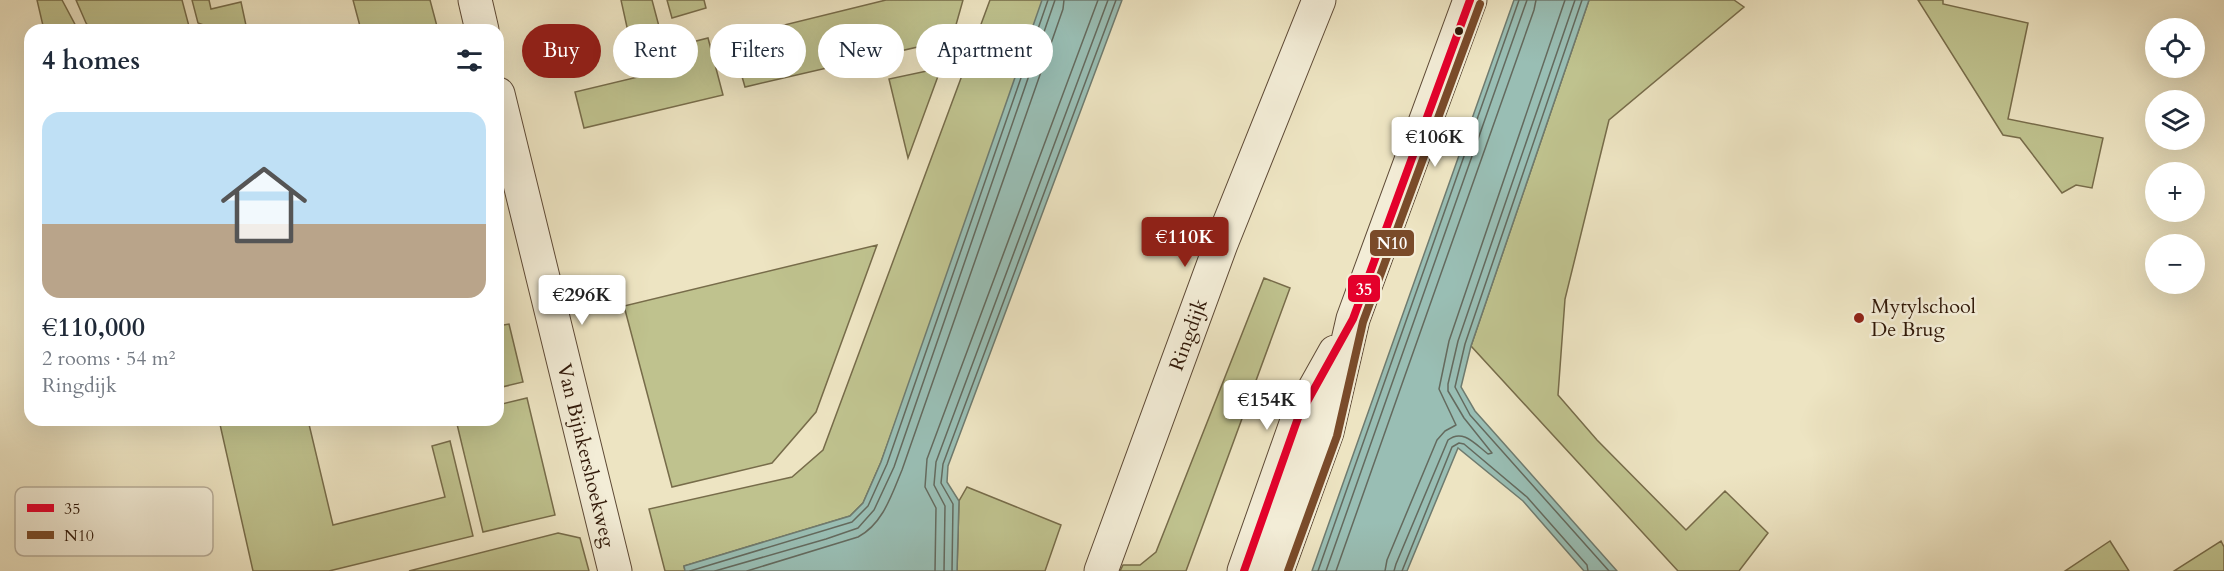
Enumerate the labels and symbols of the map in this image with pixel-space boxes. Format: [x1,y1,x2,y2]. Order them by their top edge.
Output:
unlabelled marker [1453,25,1465,37]
pin: €106K [1393,117,1477,168]
pin: €110K [1143,217,1227,268]
line badge: N10 [1369,229,1415,257]
text: N10 [1377,233,1407,255]
line badge: 35 [1347,274,1381,303]
pin: €296K [540,275,624,326]
text: 35 [1356,279,1372,301]
place label: Mytylschool De Brug [1871,293,1976,343]
street label: Ringdijk [1163,295,1214,374]
marker: Mytylschool De Brug [1852,311,1866,325]
street label: Van Bijnkershoekweg [551,361,622,551]
pin: €154K [1225,380,1309,431]
legend [15,487,213,556]
text: 35 [64,498,80,520]
text: N10 [64,525,94,547]

